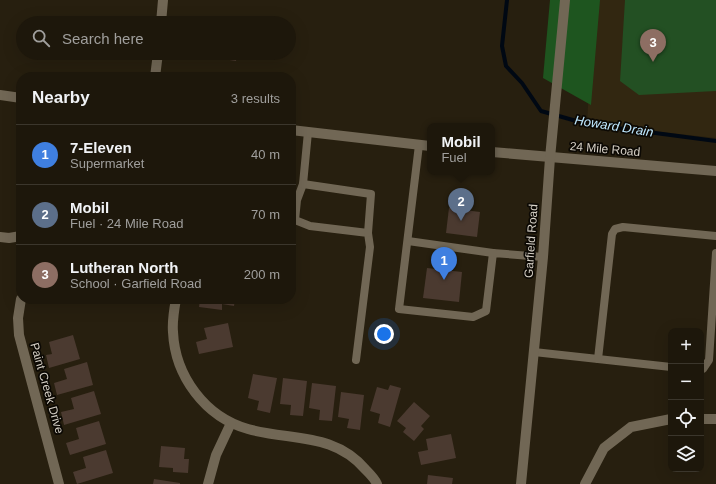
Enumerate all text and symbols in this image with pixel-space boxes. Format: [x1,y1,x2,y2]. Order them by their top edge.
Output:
search box [16,16,296,60]
icon: search [30,27,52,49]
pin: 3 [640,29,666,62]
text: Search here [62,30,144,47]
text: Nearby [32,88,90,107]
text: 3 results [231,91,280,106]
water label: Howard Drain [574,112,654,140]
popup [427,123,495,175]
text: Mobil [441,133,481,150]
text: 7-Eleven [70,139,132,156]
street label: 24 Mile Road [569,139,641,159]
text: 1 [41,147,49,162]
text: 40 m [251,147,280,162]
text: Fuel [441,150,467,165]
text: Supermarket [70,156,144,171]
pin: 2 [448,188,474,221]
text: Mobil [70,199,109,216]
street label: Garfield Road [521,204,541,278]
text: 2 [41,207,49,222]
text: 70 m [251,207,280,222]
text: Fuel · 24 Mile Road [70,216,183,231]
pin: 1 [431,247,457,280]
text: Lutheran North [70,259,178,276]
text: 3 [41,267,49,282]
text: 200 m [244,267,280,282]
text: School · Garfield Road [70,276,202,291]
your location [374,324,394,344]
map controls [668,328,704,472]
button: + [668,328,704,364]
street label: Paint Creek Drive [27,341,67,435]
button: − [668,364,704,400]
button: locate [668,400,704,436]
button: layers [668,436,704,472]

